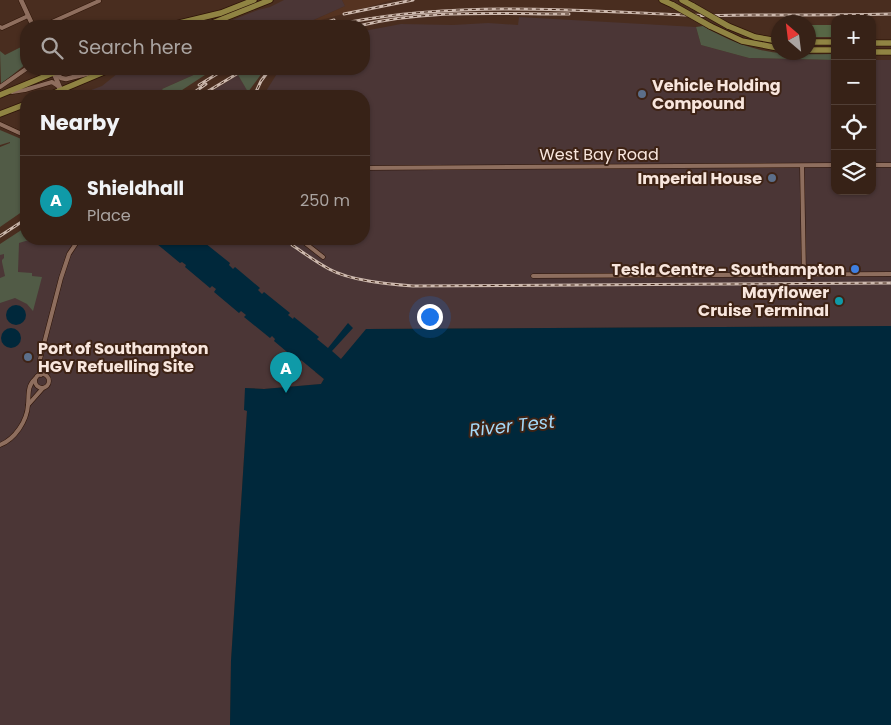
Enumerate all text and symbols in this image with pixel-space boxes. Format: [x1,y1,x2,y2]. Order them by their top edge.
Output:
north arrow [771,15,816,60]
map controls [831,15,876,195]
button: + [831,15,876,60]
search box [20,20,370,75]
icon: search [38,34,66,62]
text: Search here [78,34,192,61]
button: − [831,60,876,105]
place label: Vehicle Holding Compound [652,74,781,115]
marker: Vehicle Holding Compound [636,88,648,100]
button: locate [831,105,876,150]
text: Nearby [40,108,120,137]
street label: West Bay Road [539,143,659,166]
button: layers [831,150,876,195]
place label: Imperial House [638,167,762,190]
marker: Imperial House [766,172,778,184]
text: Shieldhall [87,175,184,202]
text: A [50,189,62,212]
text: 250 m [300,189,350,212]
text: Place [87,204,131,227]
place label: Tesla Centre - Southampton [611,258,845,281]
marker: Tesla Centre - Southampton [849,263,861,275]
place label: Mayflower Cruise Terminal [698,281,829,322]
marker: Mayflower Cruise Terminal [833,295,845,307]
your location [417,304,443,330]
place label: Port of Southampton HGV Refuelling Site [38,337,209,378]
marker: Port of Southampton HGV Refuelling Site [22,351,34,363]
pin: A [270,352,302,393]
water label: River Test [468,409,556,442]

